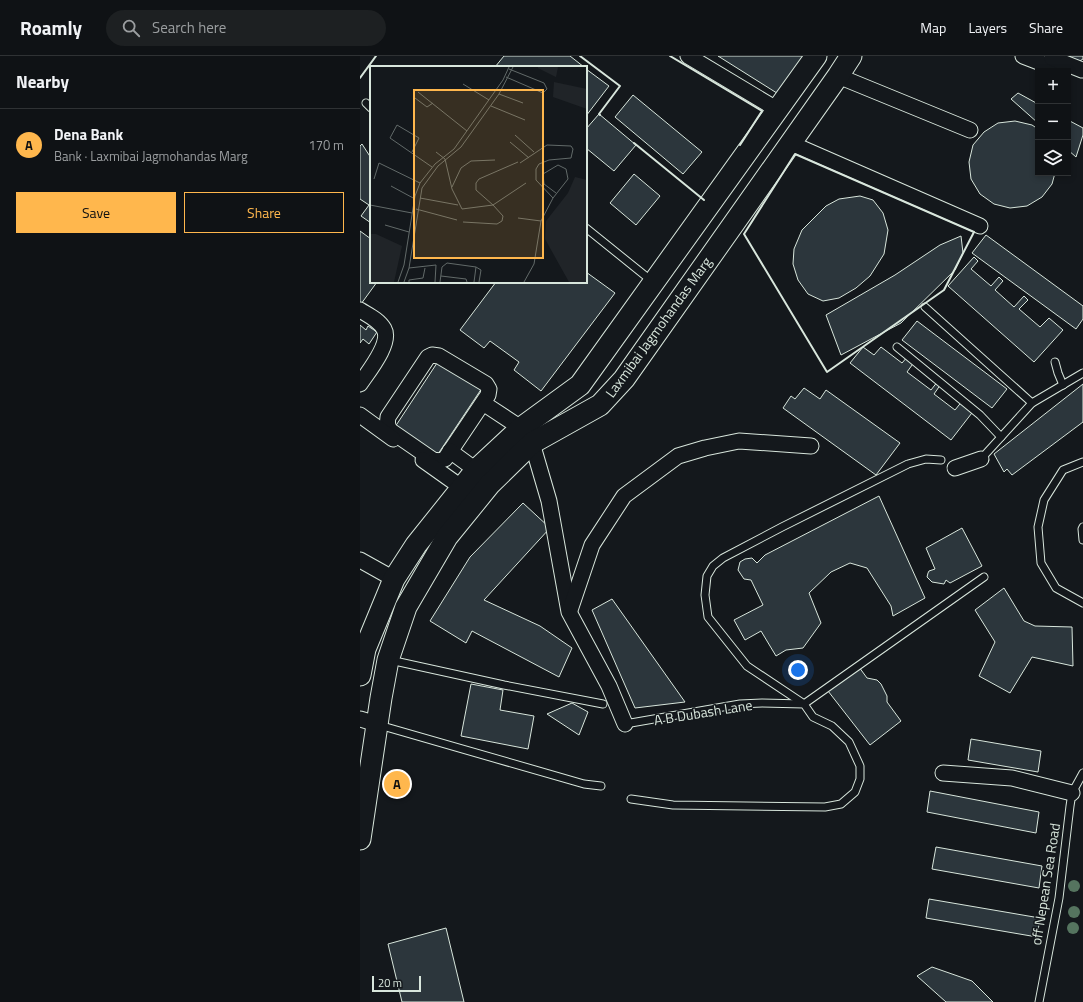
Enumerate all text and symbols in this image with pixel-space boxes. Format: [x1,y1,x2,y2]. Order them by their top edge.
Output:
search box [106,10,386,46]
text: Roamly [20,13,82,42]
text: Search here [152,16,226,39]
icon: search [120,17,142,39]
text: Map [920,17,946,38]
text: Layers [968,17,1007,38]
text: Share [1029,17,1063,38]
inset map [370,66,587,283]
map controls [1035,68,1071,176]
button: + [1035,68,1071,104]
text: Nearby [16,69,69,95]
button: − [1035,104,1071,140]
text: Dena Bank [54,123,123,146]
text: A [25,135,33,155]
text: 170 m [308,135,344,155]
button: layers [1035,140,1071,176]
text: Bank · Laxmibai Jagmohandas Marg [54,146,248,166]
button: Save [16,192,176,233]
button: Share [184,192,344,233]
street label: Laxmibai Jagmohandas Marg [600,252,716,402]
your location [788,660,808,680]
street label: A B Dubash Lane [652,694,754,730]
pin: A [384,769,410,799]
street label: off Nepean Sea Road [1025,821,1065,947]
scale bar [372,974,421,993]
text: 20 m [378,975,402,991]

